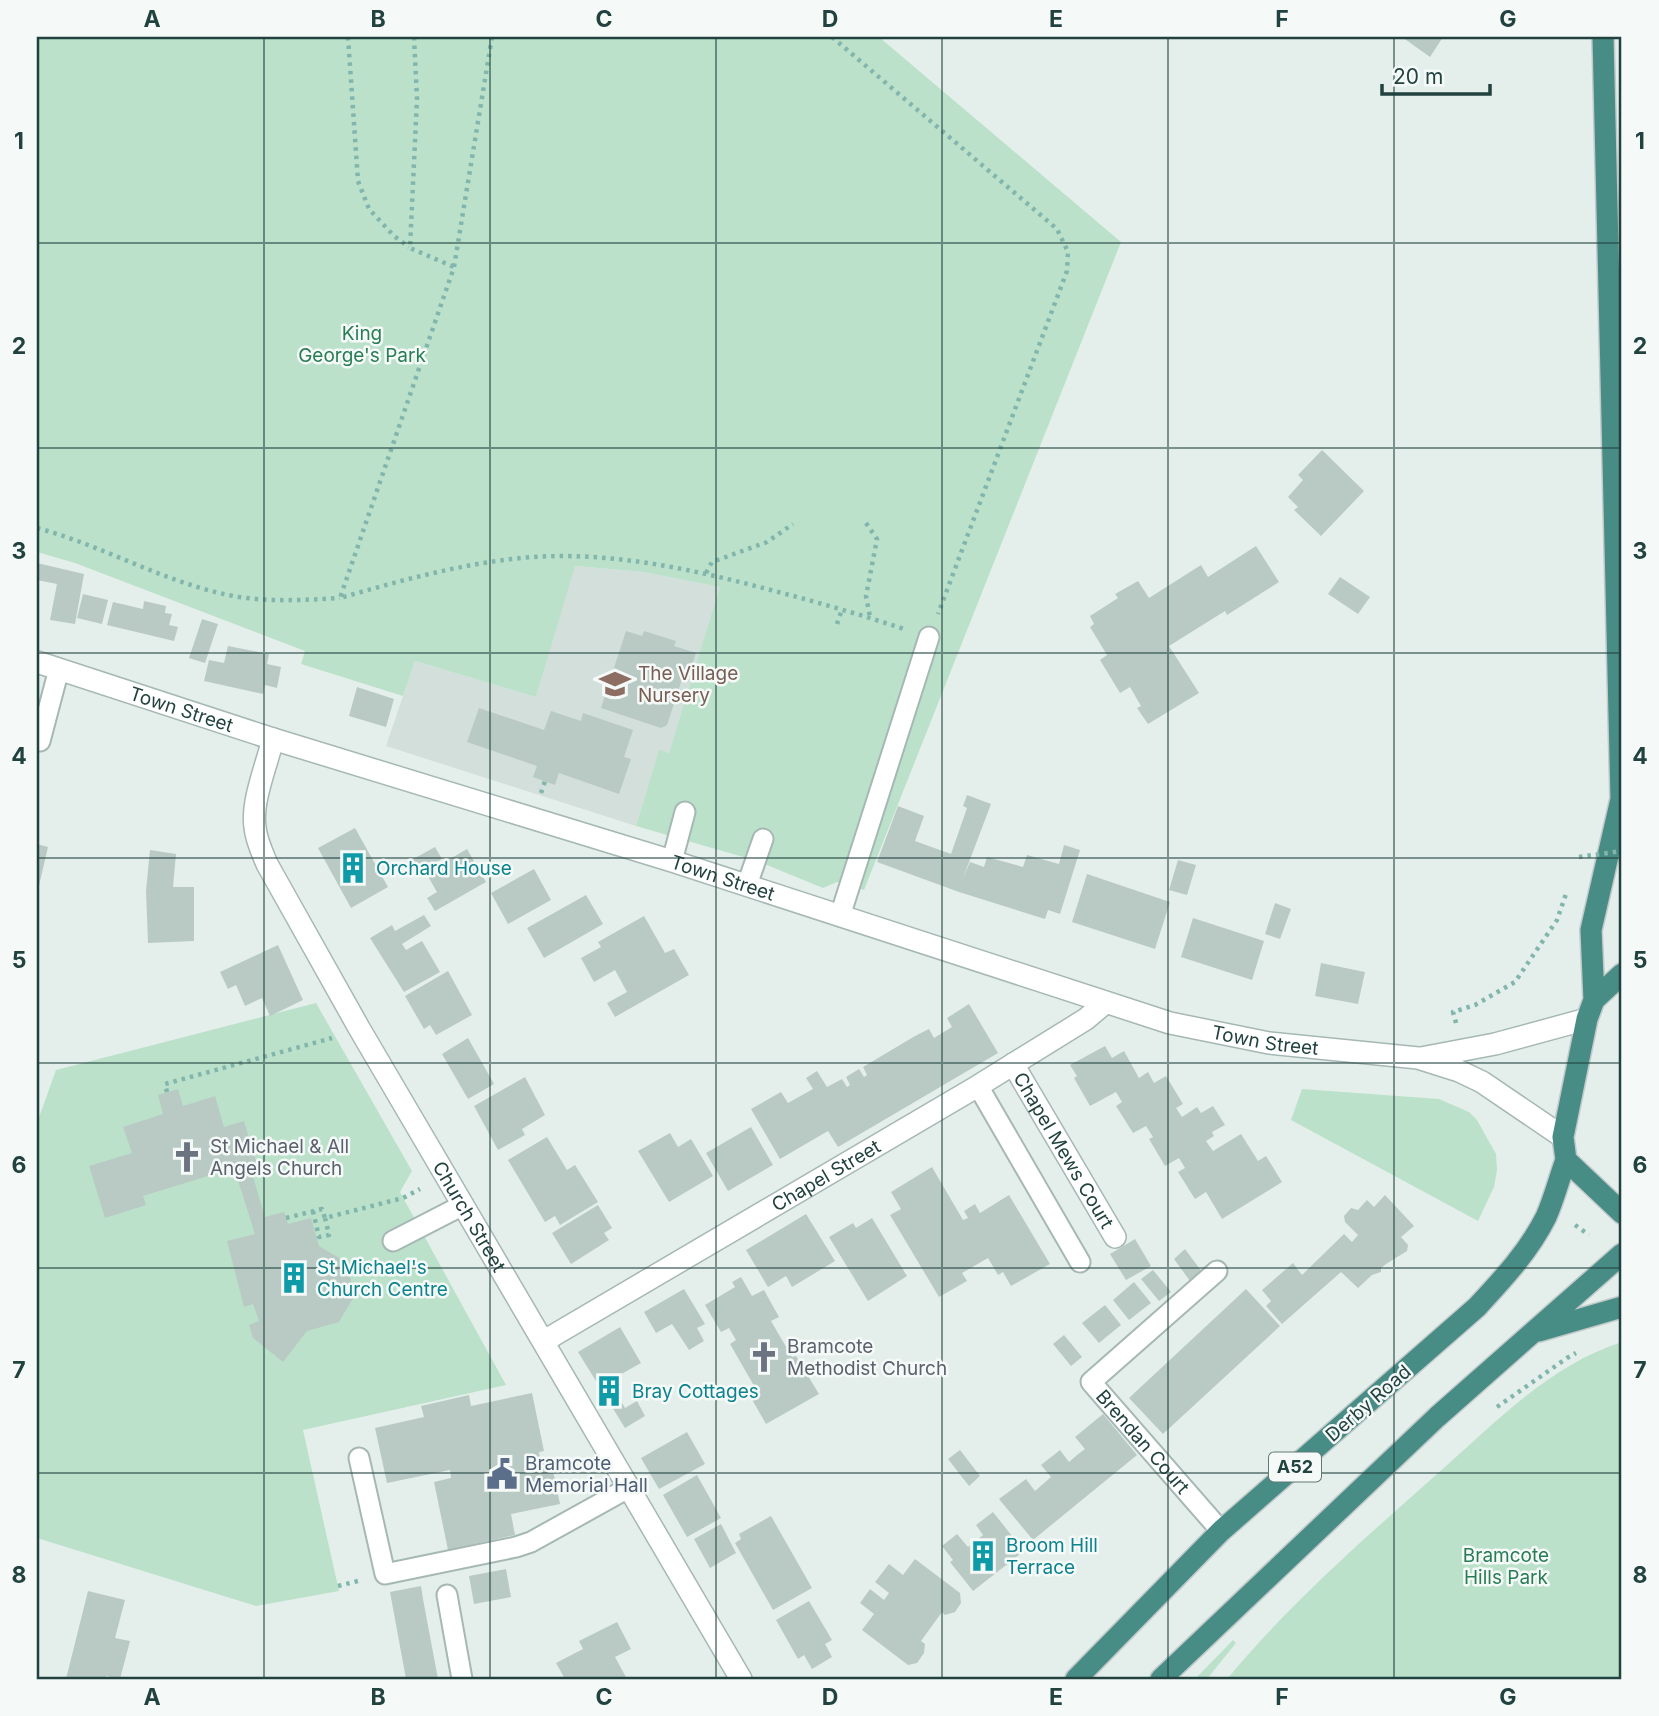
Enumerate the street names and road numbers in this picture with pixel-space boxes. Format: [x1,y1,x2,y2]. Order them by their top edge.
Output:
street label: Town Street [127,682,236,737]
street label: Town Street [668,850,777,906]
street label: Town Street [1210,1021,1319,1060]
street label: Chapel Mews Court [1008,1068,1118,1233]
street label: Chapel Street [768,1135,885,1217]
street label: Church Street [428,1157,511,1276]
street label: Derby Road [1321,1360,1416,1447]
street label: Brendan Court [1091,1385,1194,1499]
road number: A52 [1269,1452,1321,1482]

